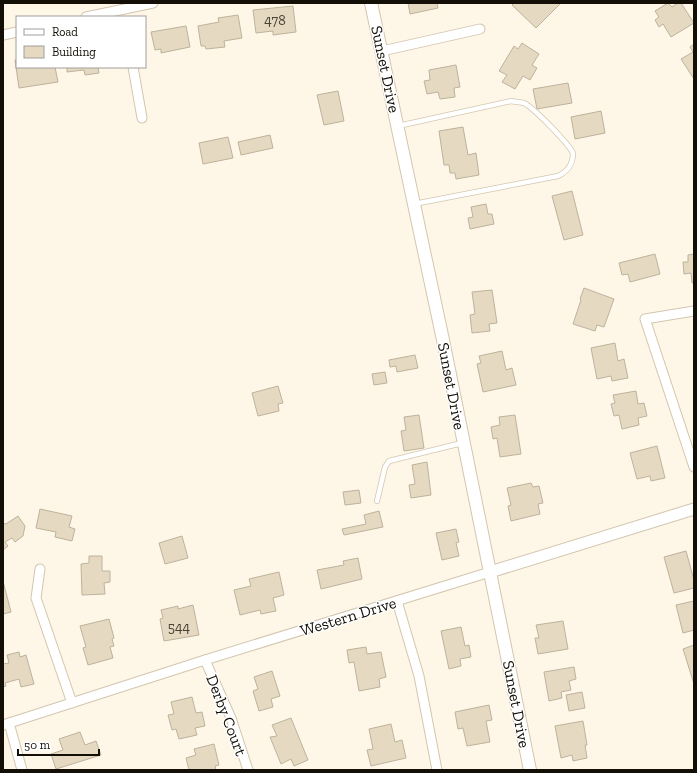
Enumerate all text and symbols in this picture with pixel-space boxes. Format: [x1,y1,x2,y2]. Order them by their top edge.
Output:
house number: 478 [264,12,286,29]
legend [16,16,146,68]
street label: Sunset Drive [367,24,404,114]
text: Road [52,25,78,39]
text: Building [52,45,96,59]
street label: Sunset Drive [434,341,469,431]
street label: Western Drive [298,593,398,640]
house number: 544 [168,619,191,636]
street label: Sunset Drive [499,659,534,749]
street label: Derby Court [202,672,251,758]
scale bar [18,731,99,757]
text: 50 m [24,738,51,752]

